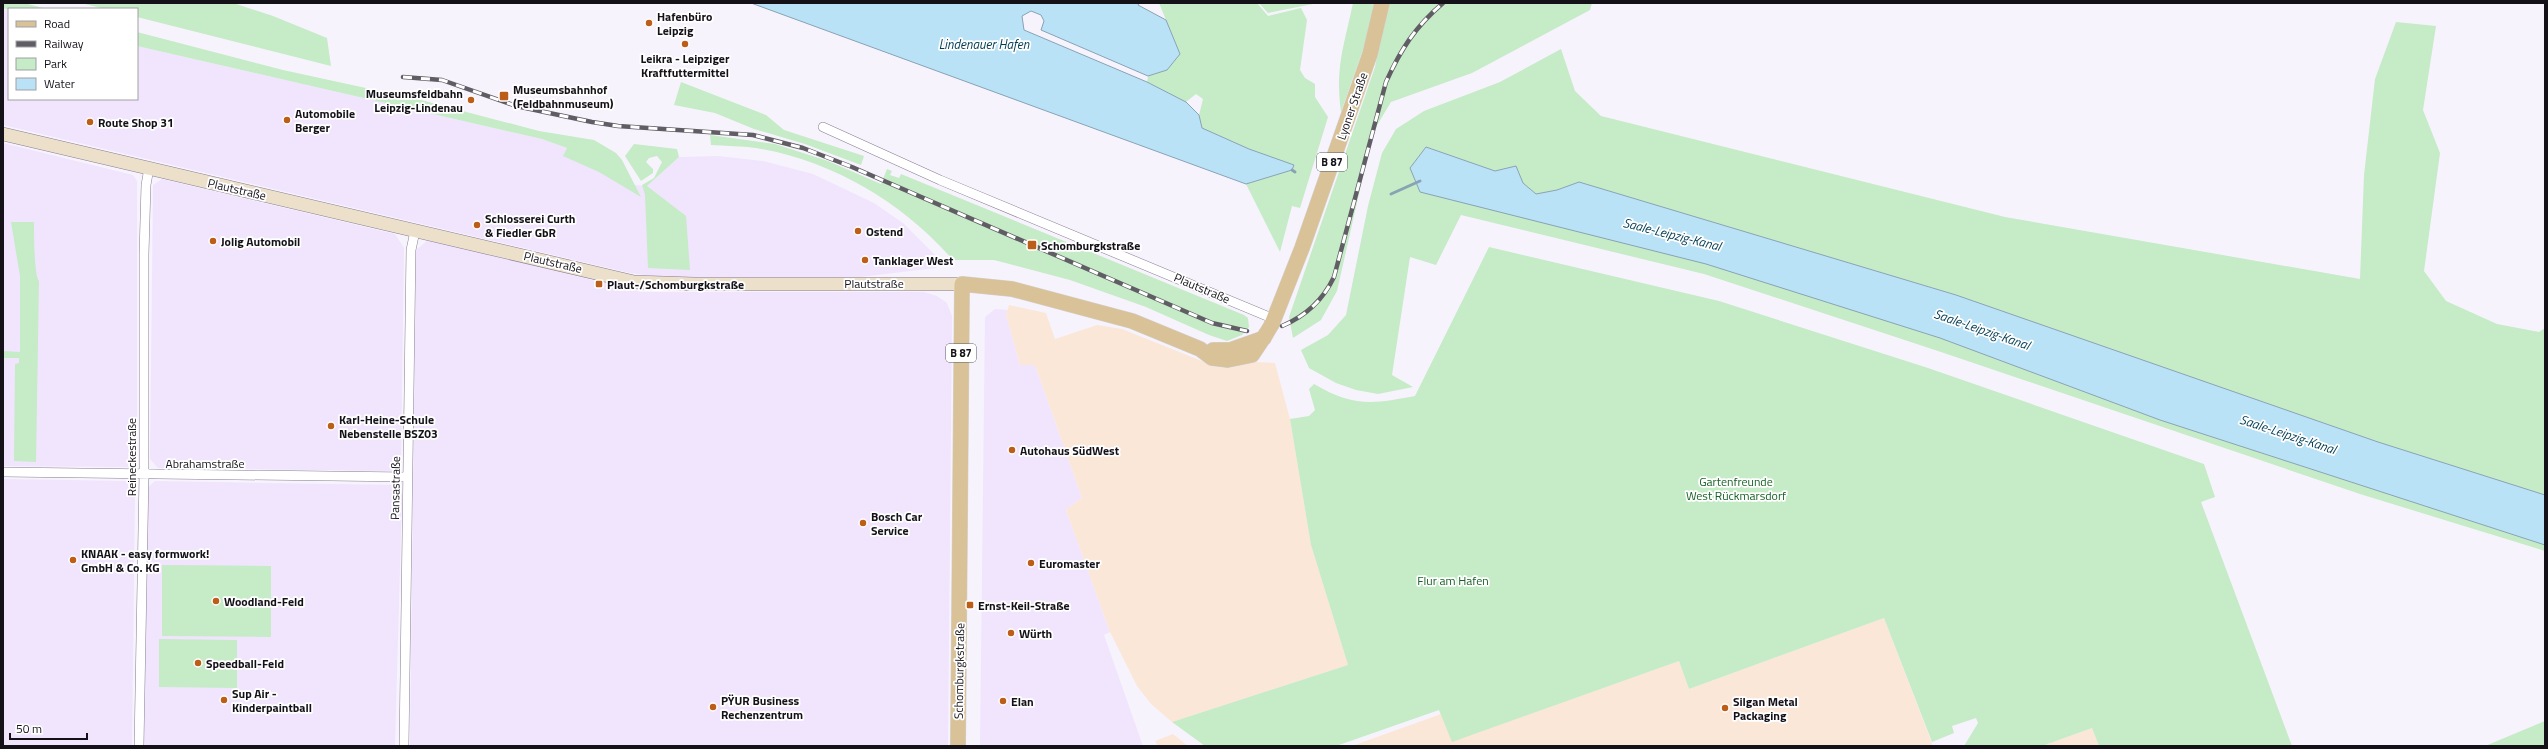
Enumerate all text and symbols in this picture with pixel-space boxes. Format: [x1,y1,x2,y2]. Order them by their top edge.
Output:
place label: Hafenbüro Leipzig [657,7,712,40]
legend [8,8,138,100]
text: Road [44,14,70,33]
marker: Hafenbüro Leipzig [644,18,654,28]
text: Railway [44,34,84,53]
water label: Lindenauer Hafen [939,34,1030,54]
marker: Leikra - Leipziger Kraftfuttermittel [680,39,690,49]
place label: Leikra - Leipziger Kraftfuttermittel [641,49,730,82]
text: Park [44,54,67,73]
street label: Lyoner Straße [1332,70,1372,142]
text: Water [44,74,75,93]
place label: Museumsbahnhof (Feldbahnmuseum) [513,80,614,113]
place label: Museumsfeldbahn Leipzig-Lindenau [366,84,463,117]
marker: Museumsbahnhof (Feldbahnmuseum) [498,90,510,102]
marker: Museumsfeldbahn Leipzig-Lindenau [466,95,476,105]
place label: Automobile Berger [295,104,355,137]
place label: Route Shop 31 [98,113,174,132]
marker: Automobile Berger [282,115,292,125]
marker: Route Shop 31 [85,117,95,127]
road number: B 87 [1317,153,1347,171]
street label: Plautstraße [206,173,268,205]
place label: Schlosserei Curth & Fiedler GbR [485,209,575,242]
water label: Saale-Leipzig-Kanal [1621,212,1725,256]
marker: Schlosserei Curth & Fiedler GbR [472,220,482,230]
place label: Ostend [866,222,903,241]
marker: Ostend [853,226,863,236]
place label: Jolig Automobil [221,232,300,251]
marker: Jolig Automobil [208,236,218,246]
place label: Schomburgkstraße [1041,236,1140,255]
marker: Schomburgkstraße [1026,239,1038,251]
street label: Plautstraße [522,246,584,278]
place label: Tanklager West [873,251,954,270]
marker: Tanklager West [860,255,870,265]
street label: Plautstraße [1171,268,1233,308]
street label: Plautstraße [844,274,904,293]
place label: Plaut-/Schomburgkstraße [607,275,744,294]
marker: Plaut-/Schomburgkstraße [594,279,604,289]
water label: Saale-Leipzig-Kanal [1931,303,2035,355]
road number: B 87 [946,344,976,362]
water label: Saale-Leipzig-Kanal [2237,409,2341,460]
place label: Karl-Heine-Schule Nebenstelle BSZ03 [339,410,438,443]
street label: Reineckestraße [122,418,141,496]
marker: Karl-Heine-Schule Nebenstelle BSZ03 [326,421,336,431]
place label: Autohaus SüdWest [1020,441,1120,460]
marker: Autohaus SüdWest [1007,445,1017,455]
street label: Abrahamstraße [165,454,245,473]
street label: Pansastraße [385,456,405,520]
park label: Gartenfreunde West Rückmarsdorf [1686,472,1786,505]
place label: Bosch Car Service [871,507,923,540]
marker: Bosch Car Service [858,518,868,528]
place label: KNAAK - easy formwork! GmbH & Co. KG [81,544,209,577]
place label: Euromaster [1039,554,1100,573]
marker: KNAAK - easy formwork! GmbH & Co. KG [68,555,78,565]
marker: Euromaster [1026,558,1036,568]
park label: Flur am Hafen [1417,571,1489,590]
place label: Woodland-Feld [224,592,304,611]
marker: Woodland-Feld [211,596,221,606]
place label: Ernst-Keil-Straße [978,596,1070,615]
marker: Ernst-Keil-Straße [965,600,975,610]
street label: Schomburgkstraße [949,623,969,719]
place label: Würth [1019,624,1052,643]
marker: Würth [1006,628,1016,638]
place label: Speedball-Feld [206,654,284,673]
marker: Speedball-Feld [193,658,203,668]
place label: Sup Air - Kinderpaintball [232,684,312,717]
place label: PŸUR Business Rechenzentrum [721,691,803,724]
place label: Elan [1011,692,1034,711]
place label: Silgan Metal Packaging [1733,692,1798,725]
marker: Sup Air - Kinderpaintball [219,695,229,705]
marker: Elan [998,696,1008,706]
marker: PŸUR Business Rechenzentrum [708,702,718,712]
marker: Silgan Metal Packaging [1720,703,1730,713]
scale bar [10,715,87,741]
text: 50 m [16,719,42,738]

